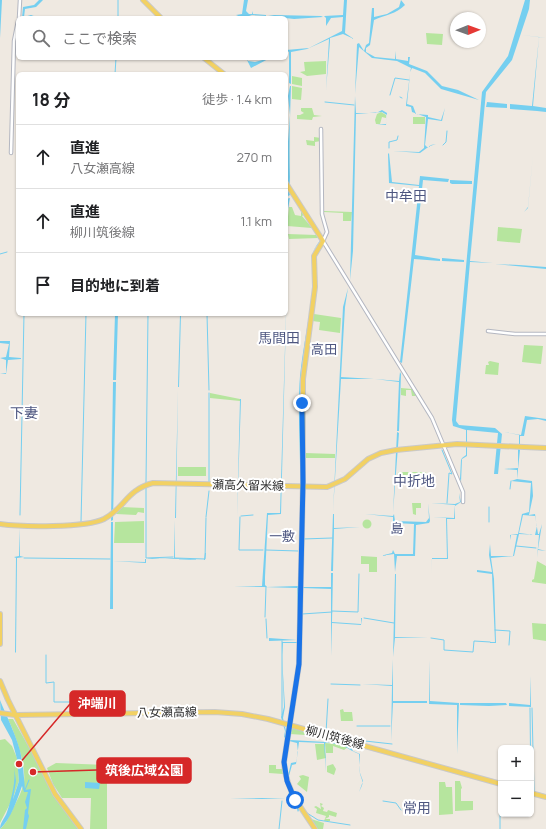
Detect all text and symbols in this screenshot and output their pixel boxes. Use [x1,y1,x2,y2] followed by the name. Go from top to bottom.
[450,12,486,48] north arrow
[16,16,288,60] search box
[30,27,52,49] icon: search
[62,28,137,49] text: ここで検索
[32,88,70,111] text: 18 分
[202,90,272,108] text: 徒歩 · 1.4 km
[70,137,100,158] text: 直進
[32,146,54,168] icon: ahead
[237,148,272,166] text: 270 m
[70,159,135,177] text: 八女瀬高線
[385,186,427,205] district label: 中牟田
[70,201,100,222] text: 直進
[32,210,54,232] icon: ahead
[241,212,272,230] text: 1.1 km
[70,223,135,241] text: 柳川筑後線
[32,274,54,296] icon: arrive
[70,275,160,296] text: 目的地に到着
[258,328,300,347] district label: 馬間田
[311,340,337,358] district label: 高田
[293,394,311,412] route end
[10,403,38,422] district label: 下妻
[393,471,435,490] district label: 中折地
[212,476,284,494] street label: 瀬高久留米線
[390,519,404,537] district label: 島
[269,527,295,545] district label: 一敷
[70,691,125,716] callout: 沖端川
[77,694,117,712] text: 沖端川
[137,703,197,721] street label: 八女瀬高線
[304,721,366,753] street label: 柳川筑後線
[498,745,534,817] map controls
[498,745,534,781] button: +
[97,758,191,783] callout: 筑後広域公園
[105,761,183,779] text: 筑後広域公園
[498,781,534,817] button: −
[286,791,304,809] route start
[403,798,431,817] district label: 常用

